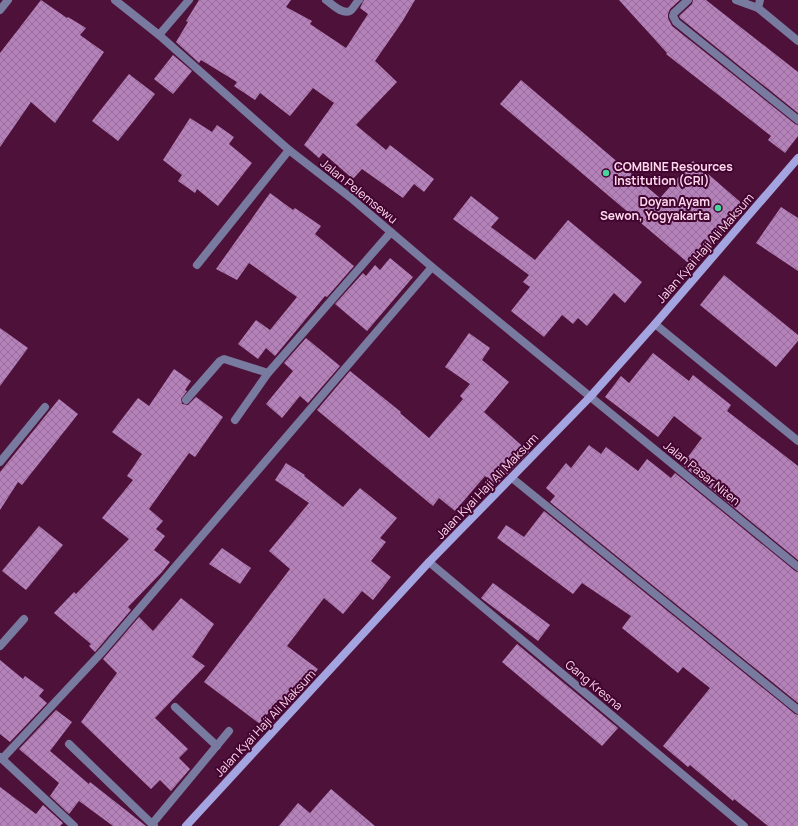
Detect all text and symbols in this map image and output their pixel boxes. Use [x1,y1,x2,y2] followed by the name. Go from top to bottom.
[317,155,401,227] street label: Jalan Pelemsewu
[614,158,733,189] place label: COMBINE Resources Institution (CRI)
[601,168,611,178] marker: COMBINE Resources Institution (CRI)
[652,189,758,307] street label: Jalan Kyai Haji Ali Maksum
[600,193,710,224] place label: Doyan Ayam Sewon, Yogyakarta
[713,203,723,213] marker: Doyan Ayam Sewon, Yogyakarta
[432,430,542,542] street label: Jalan Kyai Haji Ali Maksum
[660,437,744,509] street label: Jalan Pasar Niten
[562,656,626,714] street label: Gang Kresna
[211,666,319,780] street label: Jalan Kyai Haji Ali Maksum

